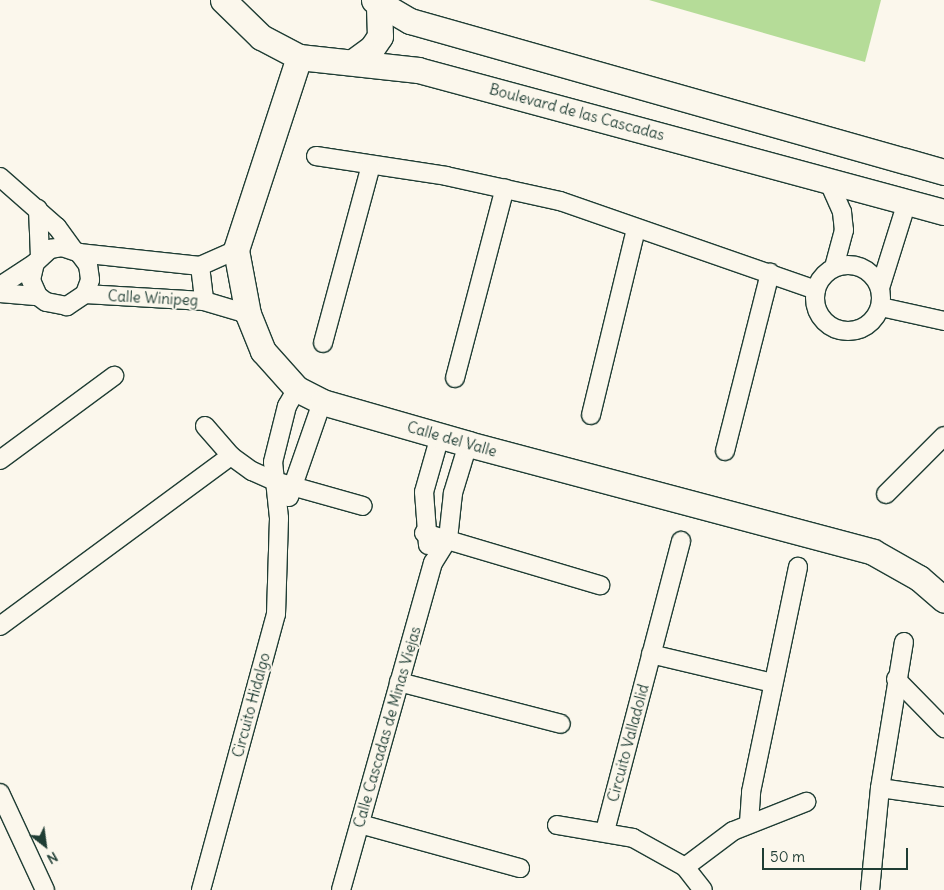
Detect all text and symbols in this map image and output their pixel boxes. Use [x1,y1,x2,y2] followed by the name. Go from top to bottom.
[487,80,667,144] street label: Boulevard de las Cascadas
[107,287,199,309] street label: Calle Winipeg
[405,418,499,460] street label: Calle del Valle
[350,624,424,830] street label: Calle Cascadas de Minas Viejas
[228,651,274,759] street label: Circuito Hidalgo
[604,682,652,804] street label: Circuito Valladolid
[20,820,70,870] north arrow
[764,838,910,870] scale bar
[770,847,805,866] text: 50 m
[44,848,61,868] text: N

